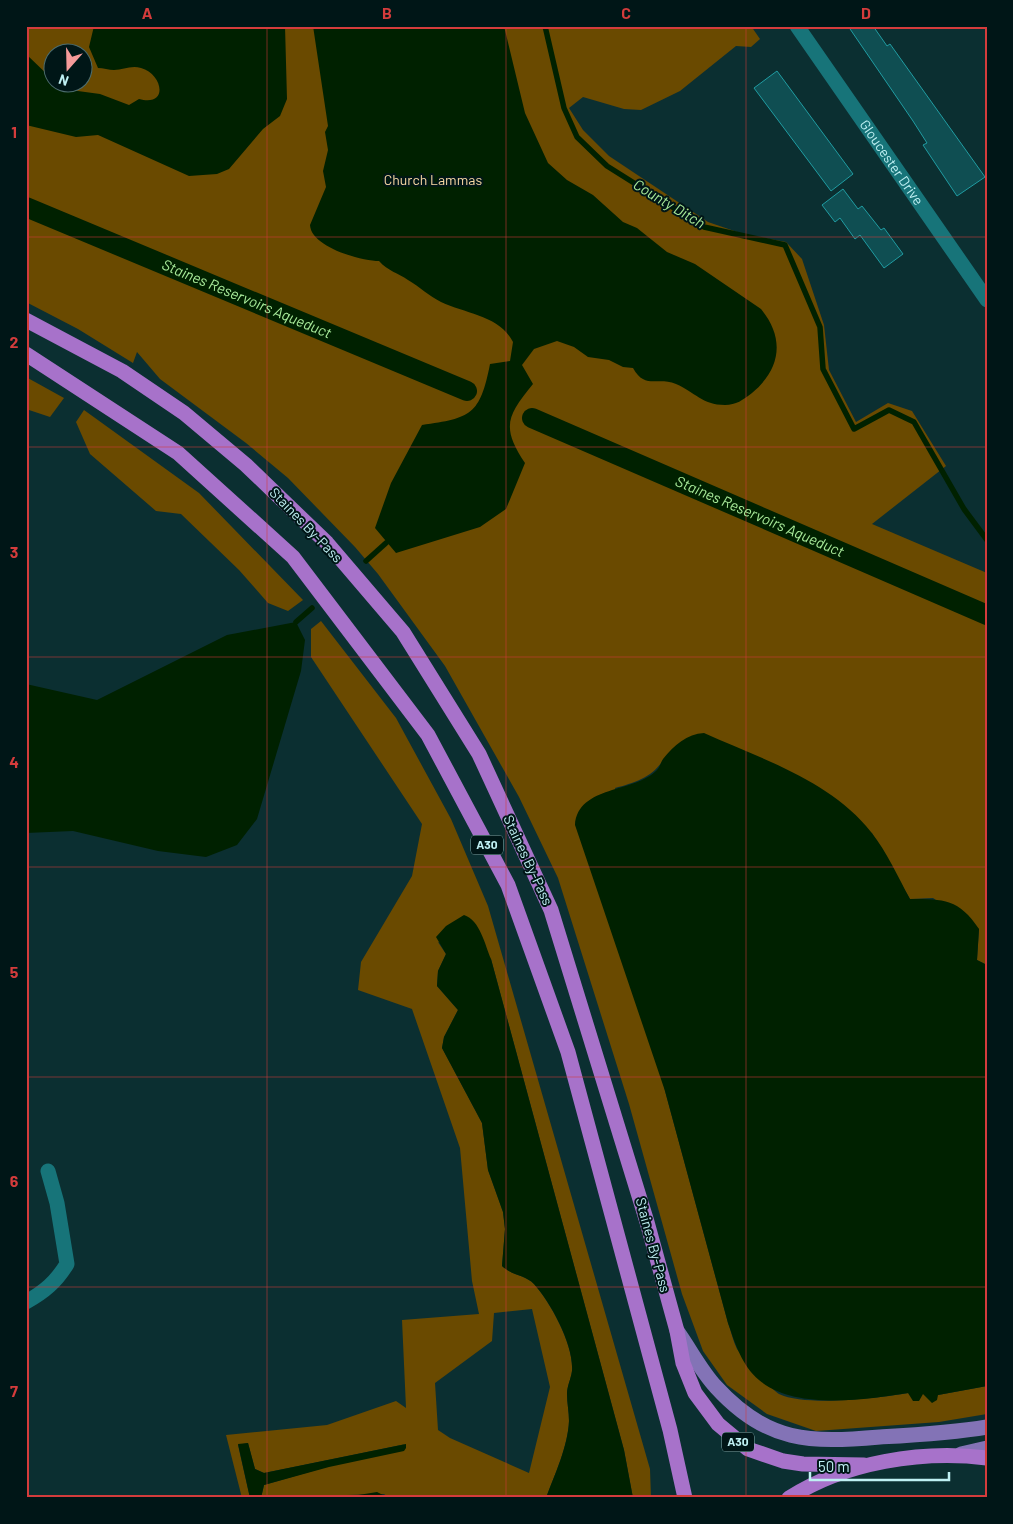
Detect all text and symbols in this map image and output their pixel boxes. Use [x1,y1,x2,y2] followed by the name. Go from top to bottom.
[142,3,153,22] text: A
[382,3,392,22] text: B
[621,3,631,22] text: C
[861,3,871,22] text: D
[42,42,92,92] north arrow
[56,71,71,90] text: N
[857,116,927,208] street label: Gloucester Drive
[11,122,17,141] text: 1
[384,171,482,188] park label: Church Lammas
[630,175,709,232] water label: County Ditch
[159,255,335,342] water label: Staines Reservoirs Aqueduct
[10,332,19,351] text: 2
[673,471,848,560] water label: Staines Reservoirs Aqueduct
[266,484,346,566] street label: Staines By-Pass
[10,542,18,561] text: 3
[9,752,19,771] text: 4
[500,812,557,908] street label: Staines By-Pass
[471,836,503,854] road number: A30
[10,962,19,981] text: 5
[10,1171,19,1190] text: 6
[633,1196,674,1294] street label: Staines By-Pass
[10,1381,18,1400] text: 7
[722,1432,754,1451] road number: A30
[810,1449,949,1481] scale bar
[818,1457,850,1475] text: 50 m

